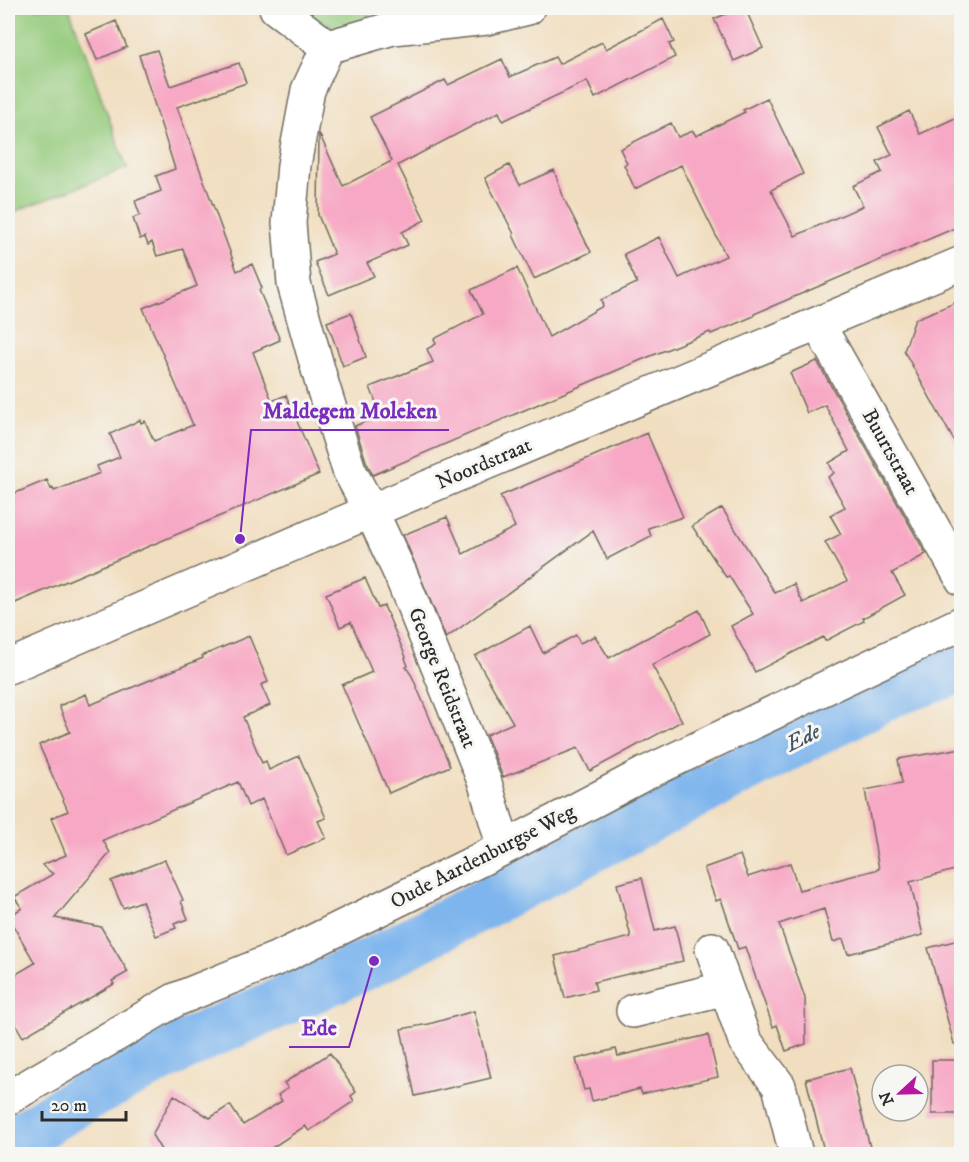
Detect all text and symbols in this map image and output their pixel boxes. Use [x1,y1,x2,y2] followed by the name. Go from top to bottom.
[251,390,449,430] callout: Maldegem Moleken
[263,398,438,425] text: Maldegem Moleken
[856,404,924,500] street label: Buurtstraat
[432,432,536,496] street label: Noordstraat
[402,604,482,752] street label: George Reidstraat
[780,718,825,759] water label: Ede
[386,799,581,915] street label: Oude Aardenburgse Weg
[289,1007,349,1047] callout: Ede
[301,1015,337,1042] text: Ede
[870,1063,930,1123] north arrow
[42,1084,126,1122] scale bar
[875,1088,899,1108] text: N
[51,1095,87,1117] text: 20 m

